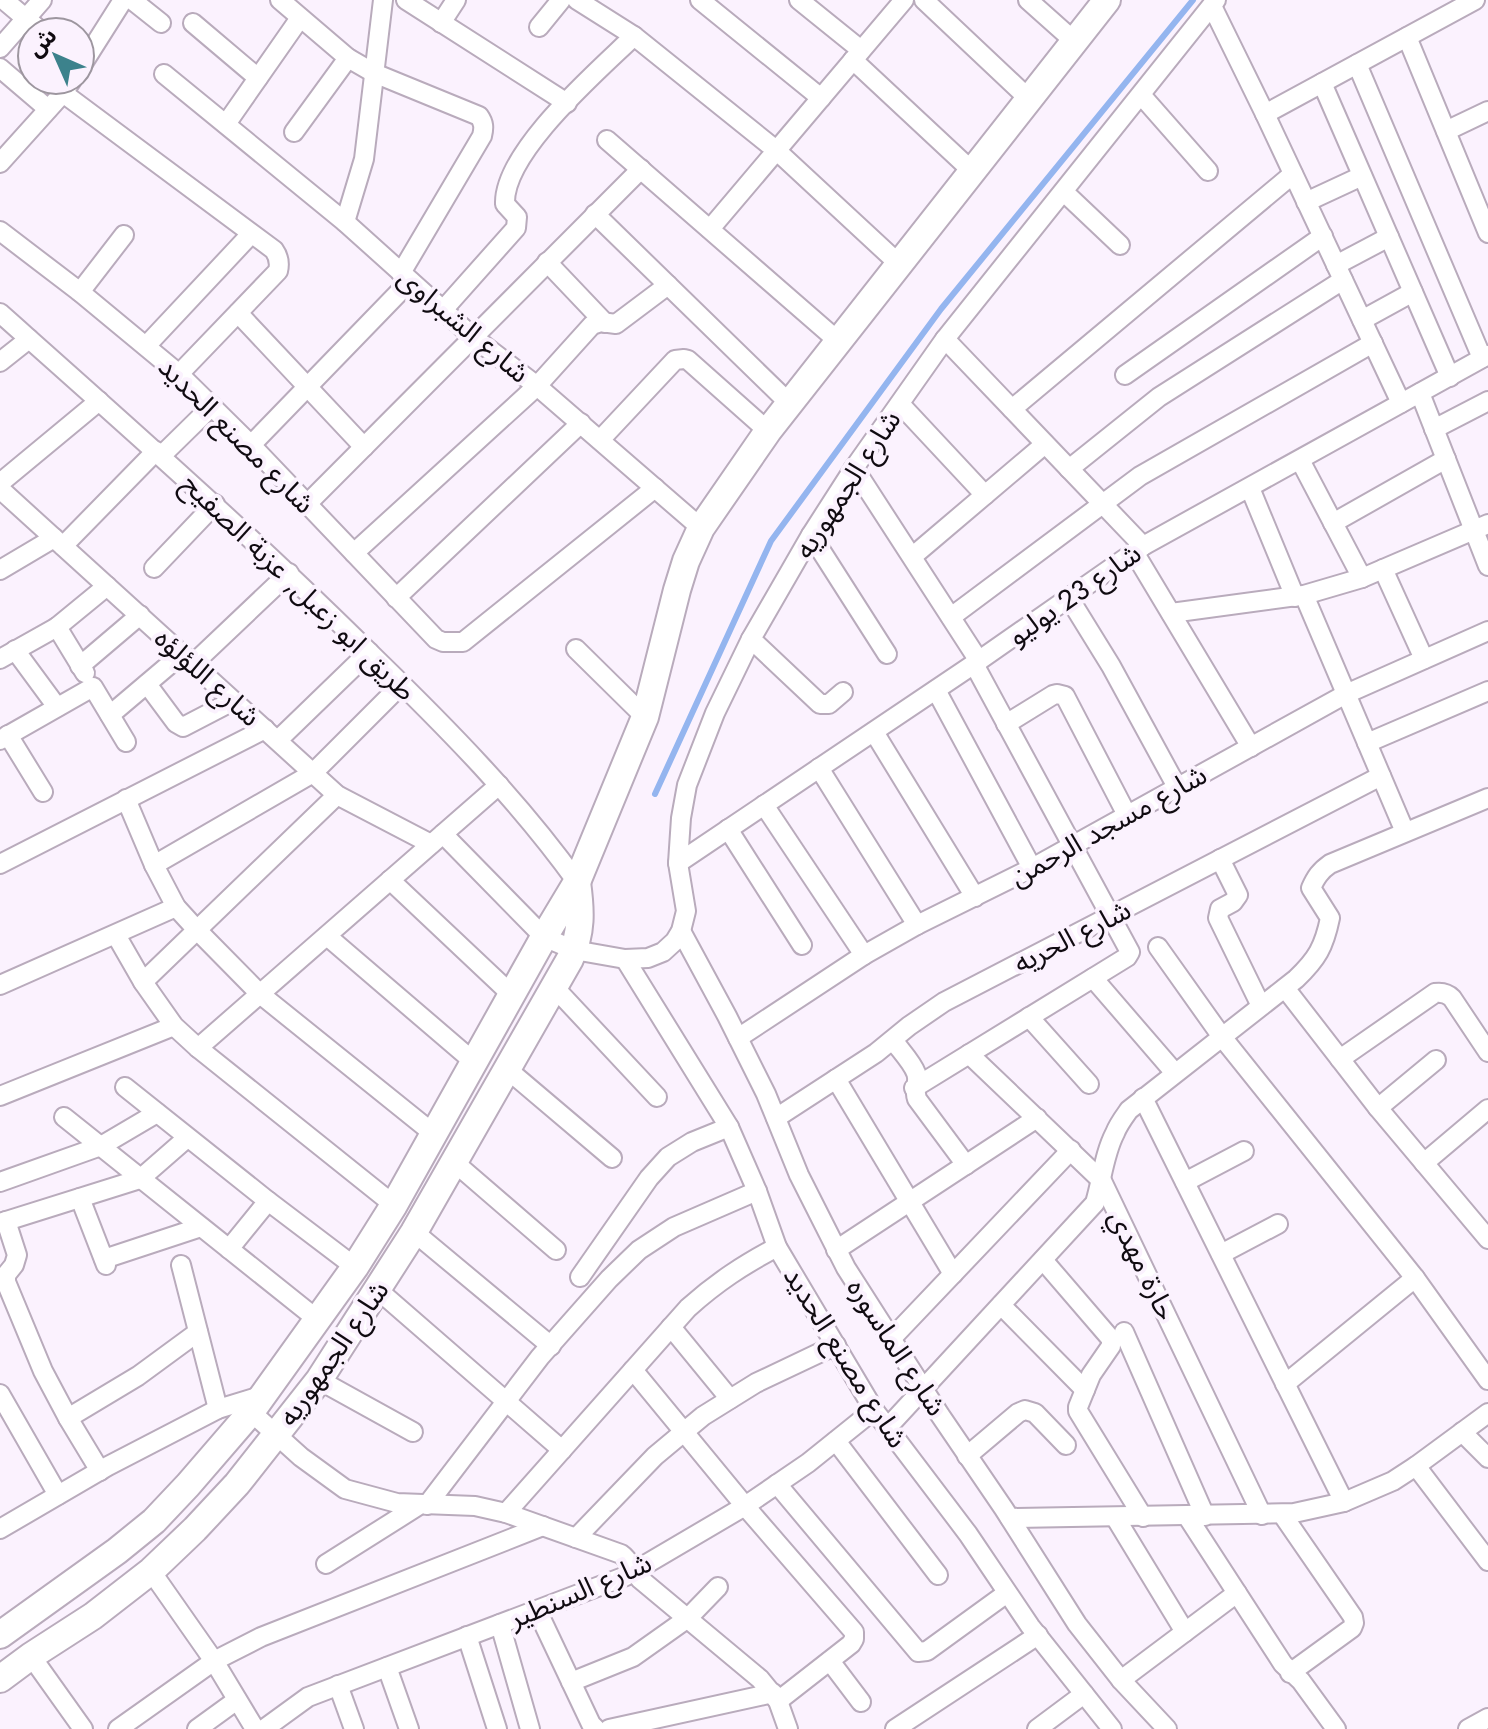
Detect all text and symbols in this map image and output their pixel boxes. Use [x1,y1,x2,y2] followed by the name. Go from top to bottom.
[16,16,96,96] north arrow
[20,20,64,64] text: ش
[389,258,539,393] street label: شارع الشبراوى
[149,348,324,523] street label: شارع مصنع الحديد
[784,402,911,567] street label: شارع الجمهوريه
[172,464,425,710] street label: طريق ابو زعبل, عزبة الصفيح
[999,533,1150,656] street label: شارع 23 يوليو
[146,619,270,736] street label: شارع اللؤلؤه
[1002,754,1214,897] street label: شارع مسجد الرحمن
[1006,889,1138,984] street label: شارع الحريه
[1098,1203,1187,1328] street label: حارة مهدي
[773,1259,918,1456] street label: شارع مصنع الحديد
[837,1270,957,1424] street label: شارع الماسوره
[268,1272,399,1435] street label: شارع الجمهوريه
[501,1542,658,1639] street label: شارع السنطير

